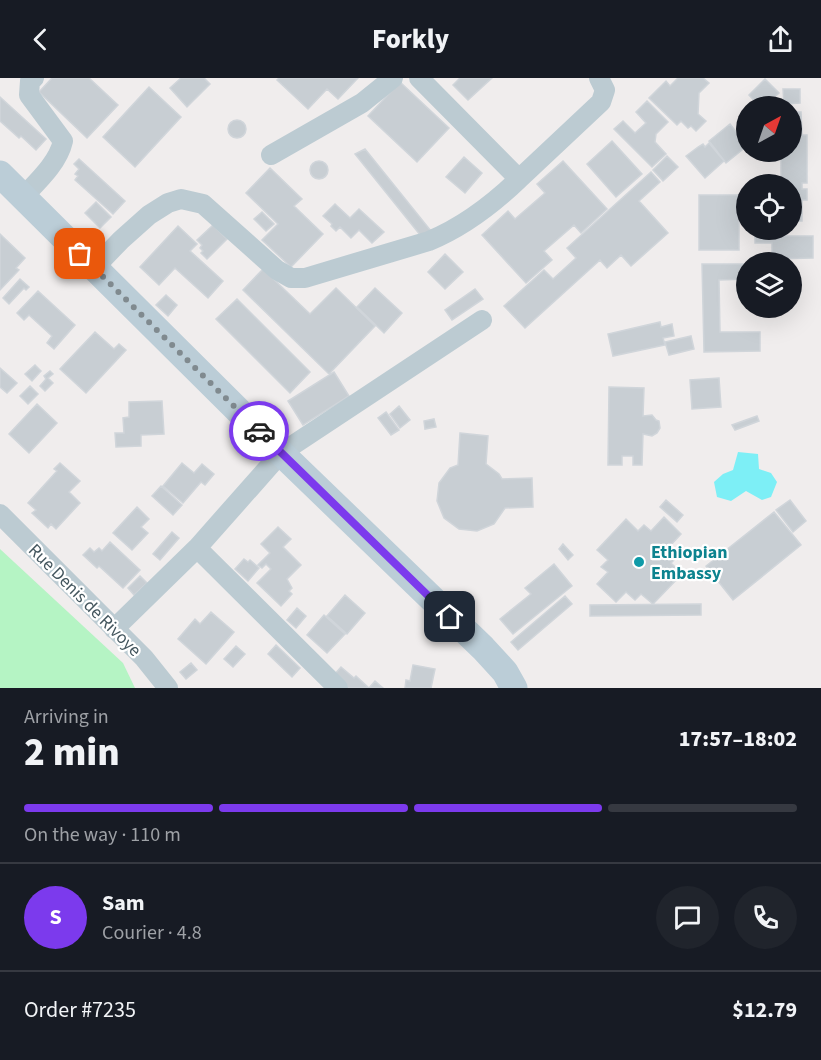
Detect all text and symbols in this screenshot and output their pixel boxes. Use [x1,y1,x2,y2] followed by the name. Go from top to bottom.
[372,20,449,59] text: Forkly
[24,23,57,56] icon: back
[764,23,797,56] icon: share
[736,96,802,162] north arrow
[736,96,802,318] map controls
[736,174,802,240] button: locate
[54,228,105,279] pin
[63,237,96,270] icon: bag
[736,252,802,318] button: layers
[229,401,289,461] courier
[243,415,276,448] icon: car
[23,538,147,662] street label: Rue Denis de Rivoye
[651,540,728,586] place label: Ethiopian Embassy
[632,555,646,569] marker: Ethiopian Embassy
[424,591,475,642] pin
[433,600,466,633] icon: home
[24,703,109,731] text: Arriving in
[679,723,797,755] text: 17:57–18:02
[24,725,120,781] text: 2 min
[24,821,181,849] text: On the way · 110 m
[656,886,719,949] button: chat
[734,886,797,949] button: phone
[102,887,145,919] text: Sam
[49,901,62,933] text: S
[102,919,202,947] text: Courier · 4.8
[24,994,136,1026] text: Order #7235
[732,994,797,1026] text: $12.79

